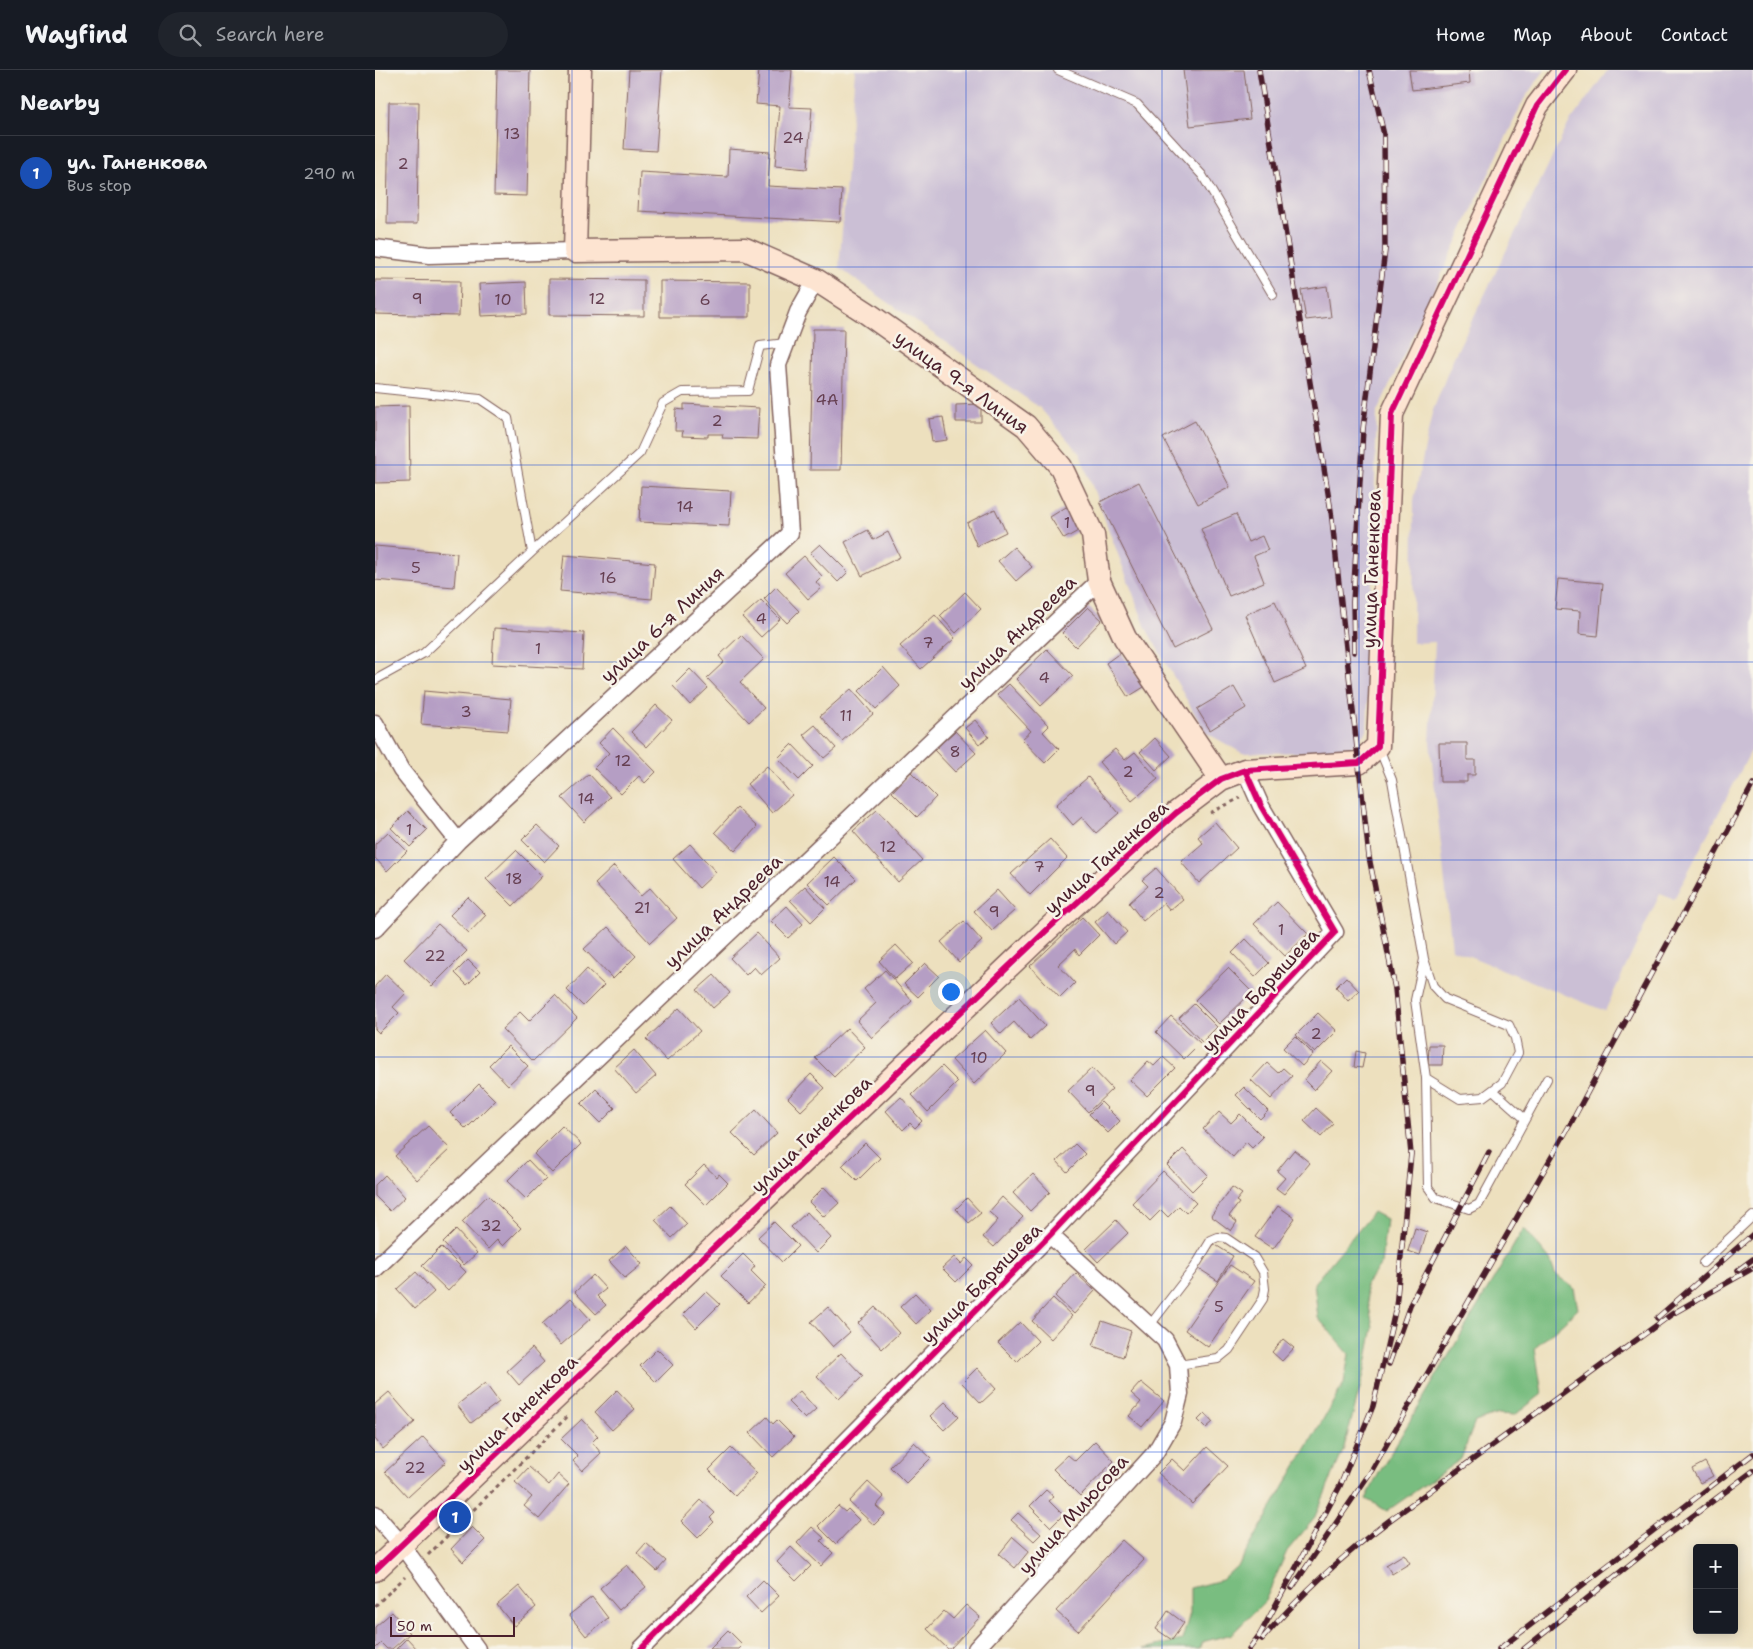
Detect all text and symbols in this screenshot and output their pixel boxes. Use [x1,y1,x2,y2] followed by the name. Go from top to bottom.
[158,12,508,57] search box
[25,19,128,51] text: Wayfind
[176,21,204,49] icon: search
[216,22,324,47] text: Search here
[1436,23,1485,47] text: Home
[1513,23,1552,47] text: Map
[1580,23,1633,47] text: About
[1661,23,1728,47] text: Contact
[20,89,100,117] text: Nearby
[503,123,521,144] house number: 13
[782,127,804,148] house number: 24
[67,150,207,175] text: ул. Ганенкова
[397,153,409,174] house number: 2
[32,163,40,184] text: 1
[303,163,355,184] text: 290 m
[67,175,132,196] text: Bus stop
[411,288,423,309] house number: 9
[588,288,606,309] house number: 12
[494,289,512,310] house number: 10
[699,289,711,310] house number: 6
[890,325,1034,440] street label: улица 9-я Линия
[816,389,838,410] house number: 4А
[711,410,723,431] house number: 2
[1356,489,1387,649] street label: улица Ганенкова
[676,496,694,517] house number: 14
[1064,512,1070,533] house number: 1
[411,557,421,578] house number: 5
[595,561,730,688] street label: улица 6-я Линия
[599,567,617,588] house number: 16
[953,570,1082,695] street label: улица Андреева
[755,608,767,629] house number: 4
[922,632,934,653] house number: 7
[535,638,541,659] house number: 1
[1038,667,1050,688] house number: 4
[460,701,472,722] house number: 3
[840,705,852,726] house number: 11
[949,741,961,762] house number: 8
[614,750,632,771] house number: 12
[1122,761,1134,782] house number: 2
[577,788,595,809] house number: 14
[1039,795,1174,920] street label: улица Ганенкова
[406,819,412,840] house number: 1
[879,836,897,857] house number: 12
[659,849,788,974] street label: улица Андреева
[1033,856,1045,877] house number: 7
[505,868,523,889] house number: 18
[823,871,841,892] house number: 14
[1153,882,1165,903] house number: 2
[633,897,651,918] house number: 21
[988,901,1000,922] house number: 9
[1278,919,1284,940] house number: 1
[1196,923,1325,1058] street label: улица Барышева
[424,945,446,966] house number: 22
[938,979,964,1005] your location
[1310,1023,1322,1044] house number: 2
[970,1047,988,1068] house number: 10
[745,1070,877,1199] street label: улица Ганенкова
[1084,1080,1096,1101] house number: 9
[480,1215,502,1236] house number: 32
[915,1217,1047,1349] street label: улица Барышева
[1214,1296,1224,1317] house number: 5
[451,1349,583,1478] street label: улица Ганенкова
[1013,1449,1134,1580] street label: улица Миюсова
[404,1457,426,1478] house number: 22
[439,1498,471,1536] pin: 1
[1693,1544,1738,1634] map controls
[1693,1544,1738,1589] button: +
[1693,1589,1738,1634] button: −
[390,1614,515,1637] scale bar
[397,1617,432,1635] text: 50 m

